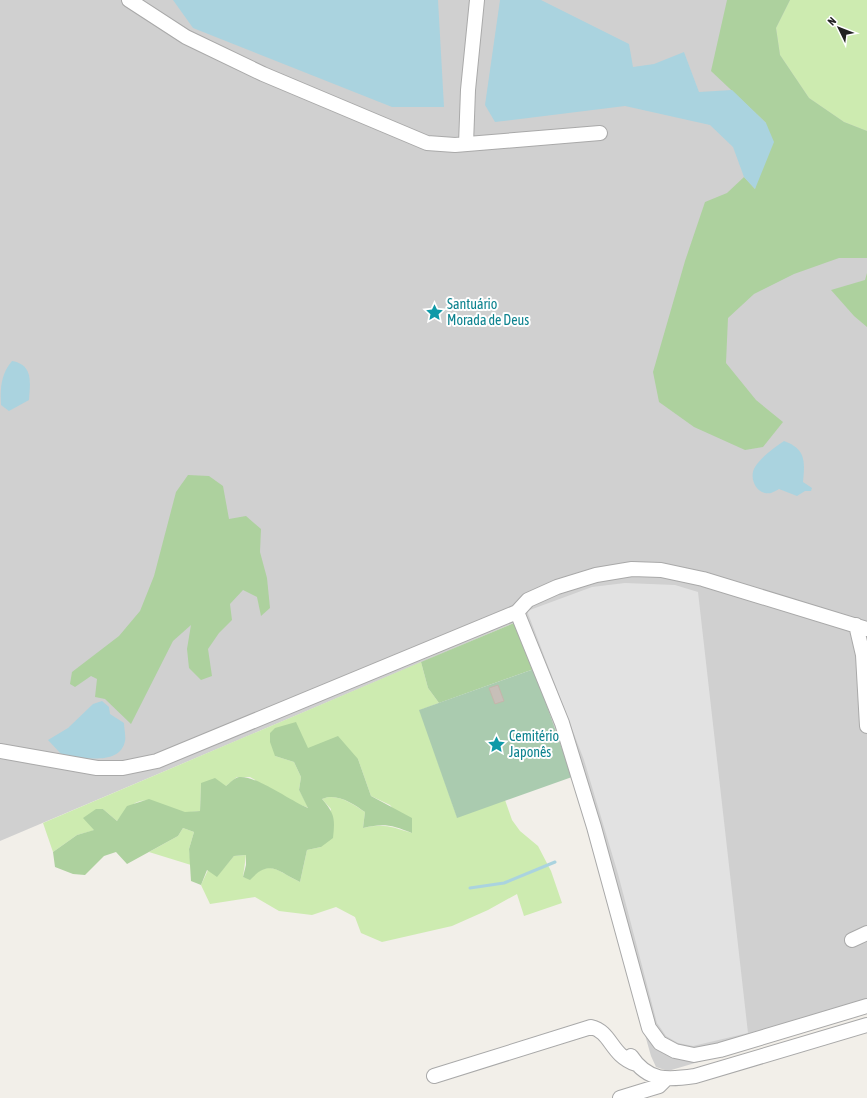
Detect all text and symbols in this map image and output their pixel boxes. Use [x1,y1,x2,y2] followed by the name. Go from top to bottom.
[819,8,859,48] north arrow
[825,15,838,28] text: N
[447,296,529,328] place label: Santuário Morada de Deus
[424,302,444,322] place icon: Santuário Morada de Deus
[509,728,559,760] place label: Cemitério Japonês
[486,734,506,754] place icon: Cemitério Japonês

